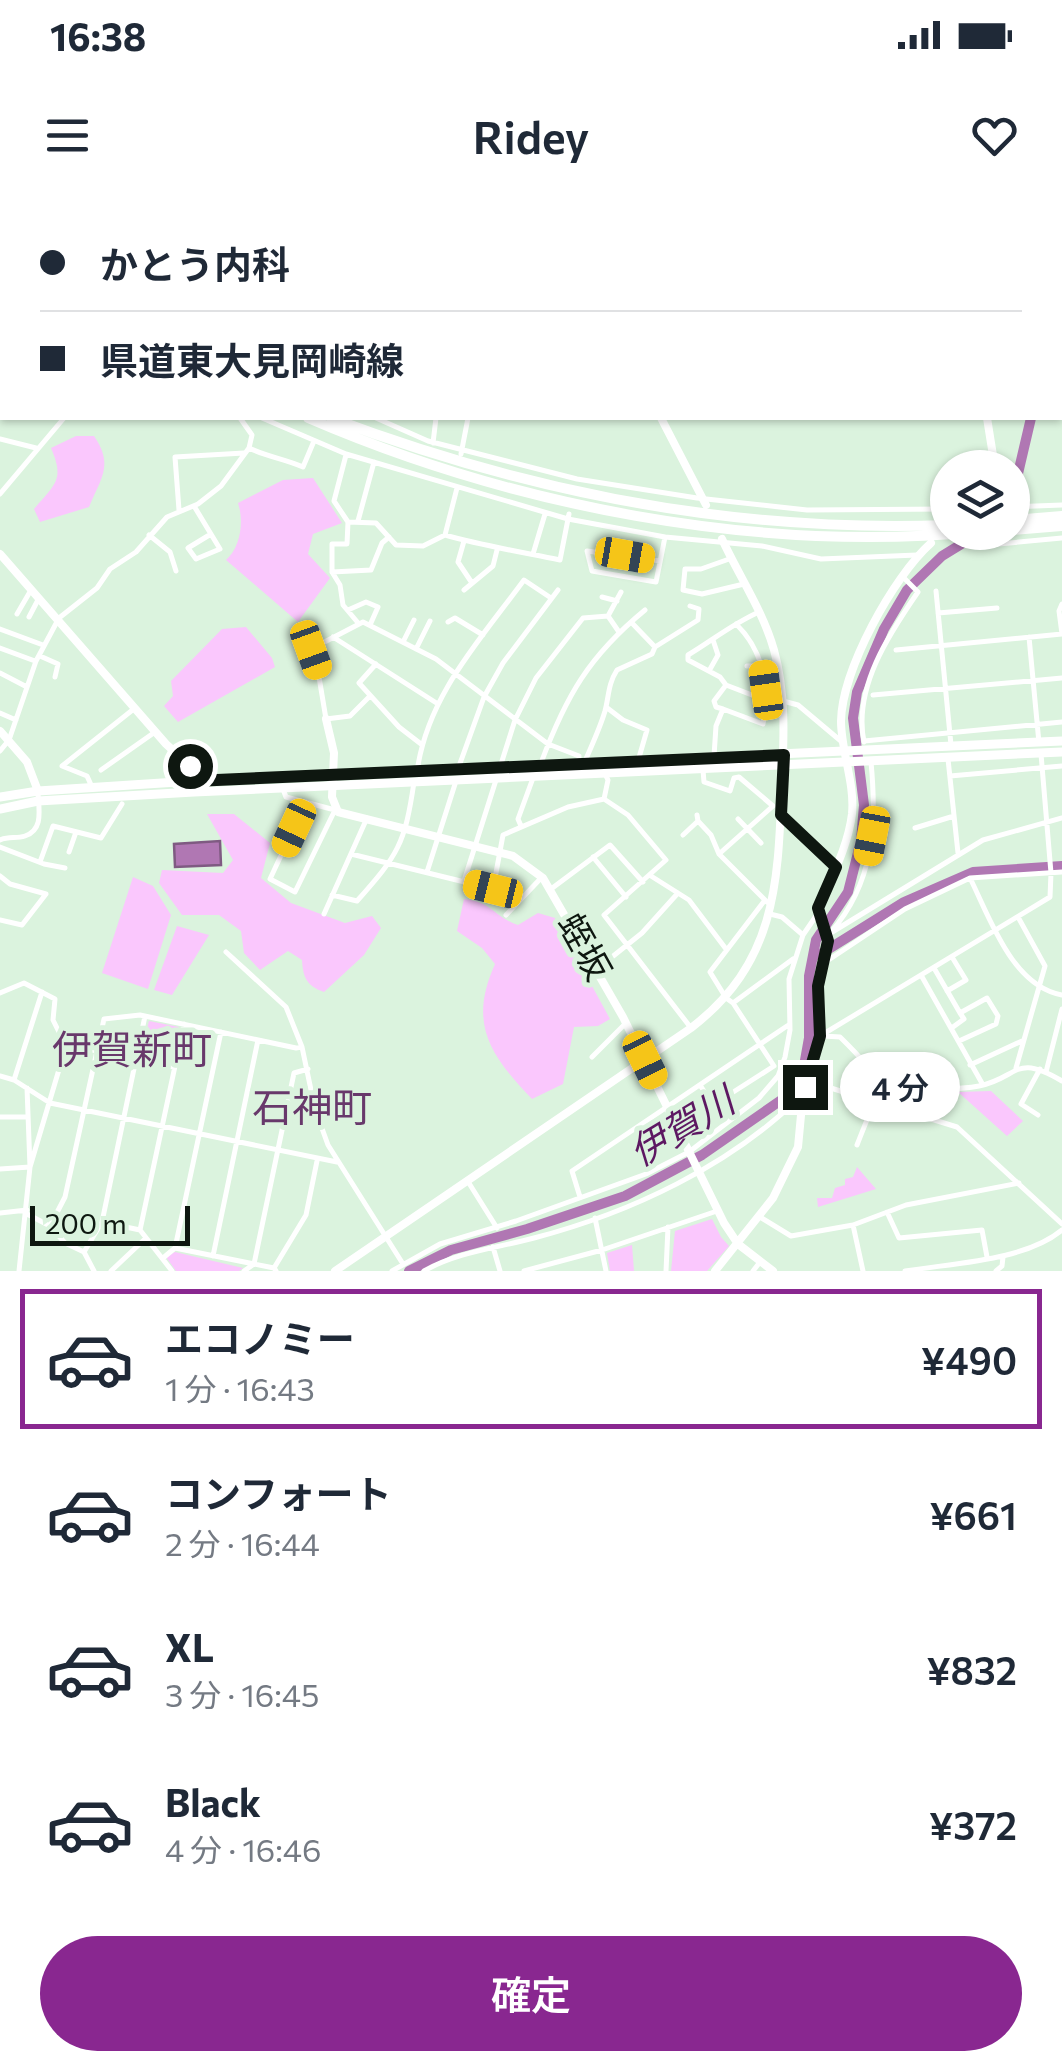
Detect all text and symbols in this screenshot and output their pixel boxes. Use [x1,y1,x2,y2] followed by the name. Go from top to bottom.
[50,12,146,59] text: 16:38
[40,108,95,163] icon: menu
[473,108,589,163] text: Ridey
[967,108,1022,163] icon: heart
[100,240,290,287] text: かとう内科
[100,336,404,383] text: 県道東大見岡崎線
[930,450,1030,550] map controls
[930,450,1030,550] button: layers
[593,535,657,575] car
[287,617,335,683] car
[747,658,785,722] car
[168,744,213,789] route start
[268,794,320,862] car
[852,804,892,868] car
[460,867,526,911] car
[550,905,622,987] street label: 蛭坂
[52,1023,212,1072] district label: 伊賀新町
[618,1026,672,1094] car
[840,1052,960,1122] callout: 4 分
[783,1065,828,1110] route end
[871,1067,929,1107] text: 4 分
[620,1073,745,1174] water label: 伊賀川
[252,1081,372,1130] district label: 石神町
[30,1201,190,1246] scale bar
[45,1206,127,1240] text: 200 m
[45,1314,135,1404] icon: car
[165,1314,355,1361] text: エコノミー
[921,1336,1017,1383] text: ¥490
[165,1368,315,1408] text: 1 分 · 16:43
[45,1469,135,1559] icon: car
[165,1469,392,1516] text: コンフォート
[929,1491,1017,1538] text: ¥661
[165,1523,320,1563] text: 2 分 · 16:44
[165,1623,214,1670] text: XL
[45,1624,135,1714] icon: car
[927,1646,1017,1693] text: ¥832
[165,1674,319,1714] text: 3 分 · 16:45
[165,1778,261,1825] text: Black
[45,1779,135,1869] icon: car
[929,1801,1017,1848] text: ¥372
[165,1829,321,1869] text: 4 分 · 16:46
[40,1936,1022,2051] button: 確定

